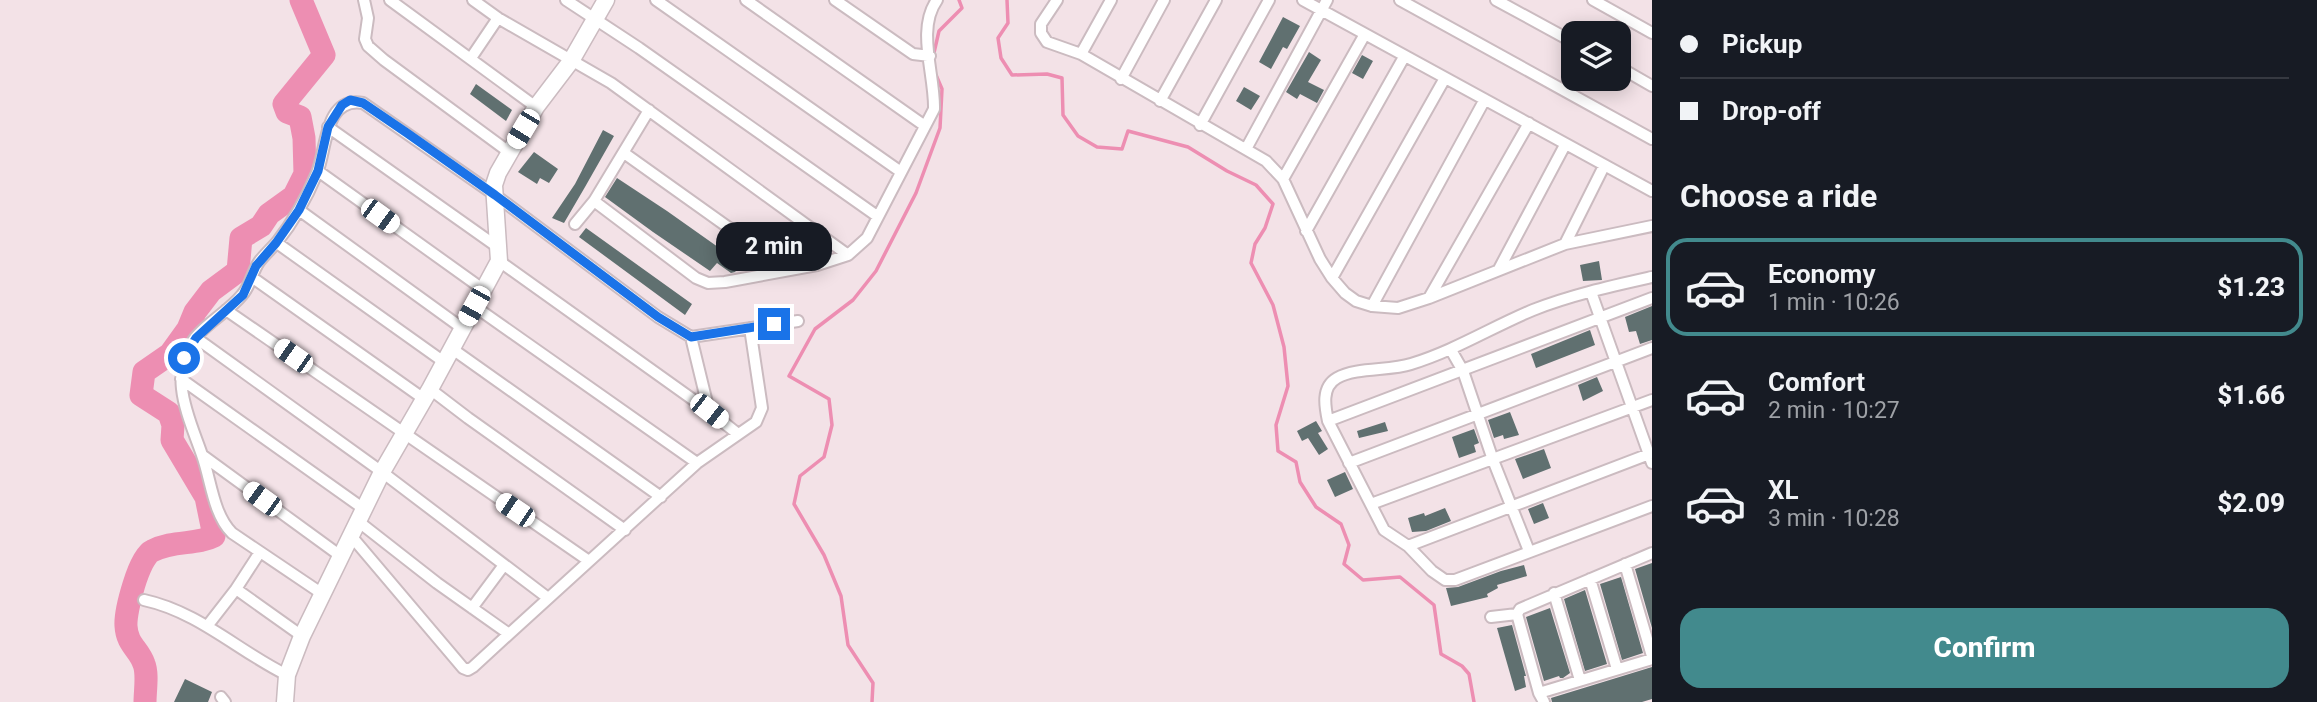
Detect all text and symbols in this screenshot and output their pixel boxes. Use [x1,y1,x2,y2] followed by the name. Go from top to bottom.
[1561,21,1631,91] map controls
[1561,21,1631,91] button: layers
[1722,29,1802,59] text: Pickup
[1722,96,1821,126] text: Drop-off
[504,106,543,152] car
[1680,177,1877,215] text: Choose a ride
[357,195,404,237] car
[716,222,832,272] callout: 2 min
[745,233,803,260] text: 2 min
[1684,256,1747,319] icon: car
[1768,259,1875,289] text: Economy
[2217,272,2285,302] text: $1.23
[455,283,494,329] car
[1768,289,1900,316] text: 1 min · 10:26
[758,308,790,340] route end
[270,335,317,377] car
[168,342,200,374] route start
[1684,364,1747,427] icon: car
[1768,367,1865,397] text: Comfort
[2217,380,2285,410] text: $1.66
[686,390,733,432] car
[1768,397,1900,424] text: 2 min · 10:27
[1684,472,1747,535] icon: car
[1768,475,1799,505] text: XL
[239,478,286,520] car
[2217,488,2285,518] text: $2.09
[492,490,539,530] car
[1768,505,1900,532] text: 3 min · 10:28
[1680,608,2289,688] button: Confirm

